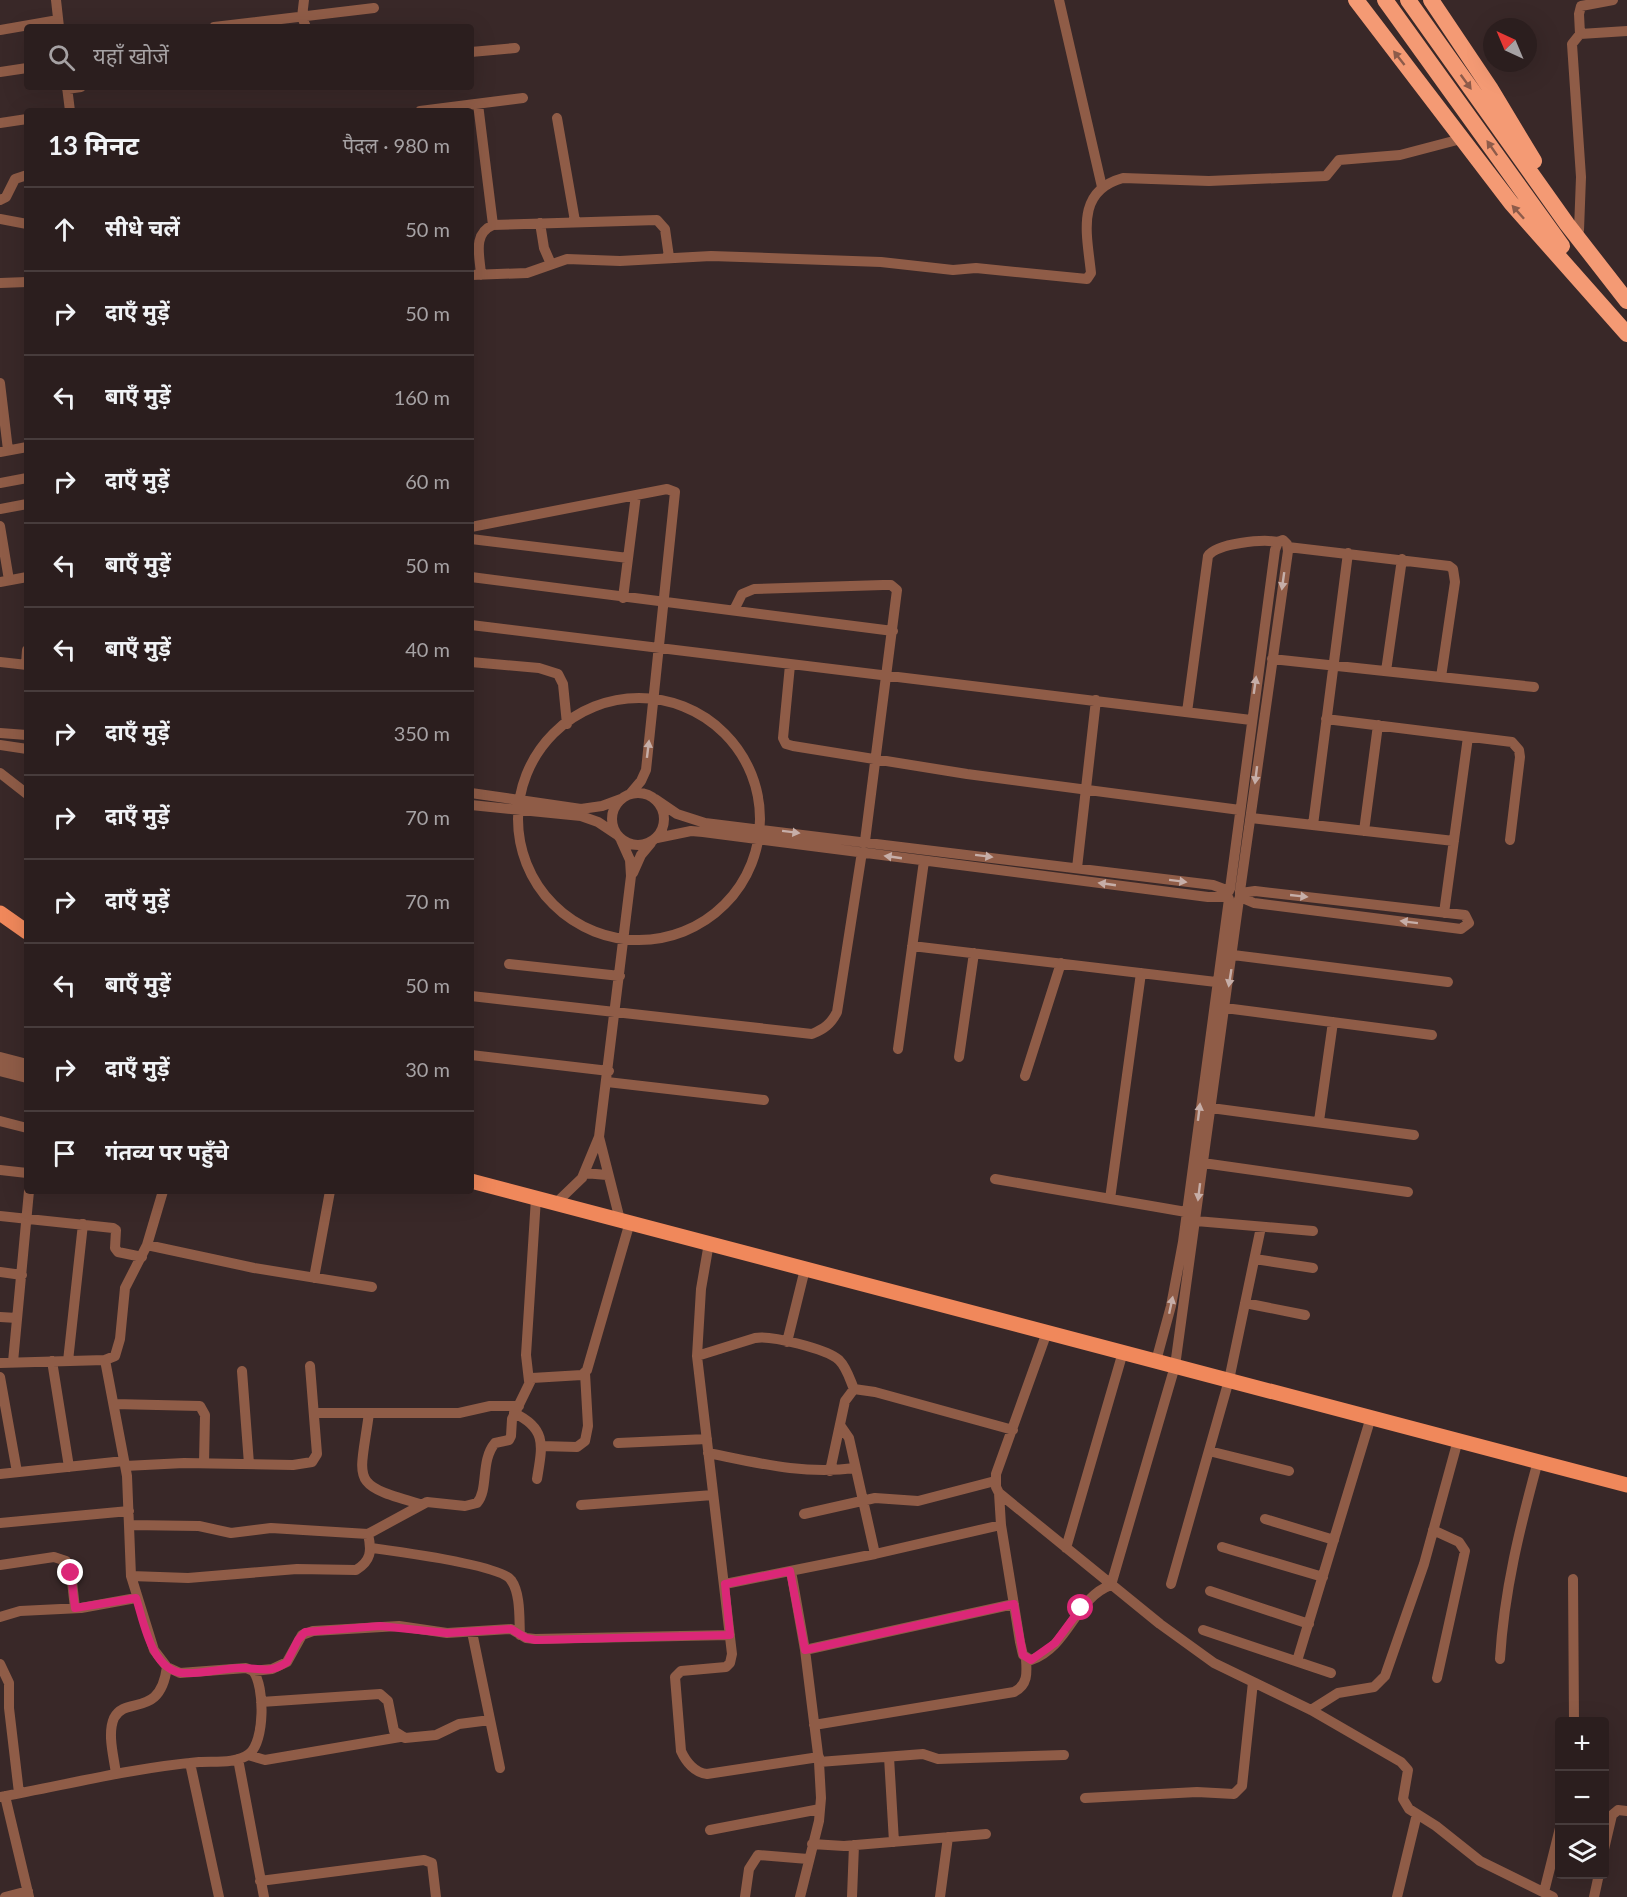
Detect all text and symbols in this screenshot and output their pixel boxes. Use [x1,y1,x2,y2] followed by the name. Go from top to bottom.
[1483,18,1537,72] north arrow
[24,24,474,90] search box
[45,41,78,74] icon: search
[93,42,169,69] text: यहाँ खोजें
[1392,50,1405,66] one-way arrow
[1460,74,1472,90] one-way arrow
[48,129,139,161] text: 13 मिनट
[343,133,450,157] text: पैदल · 980 m
[1486,141,1498,157] one-way arrow
[1512,204,1525,220] one-way arrow
[48,213,81,246] icon: ahead
[105,214,180,241] text: सीधे चलें
[405,217,450,241] text: 50 m
[48,297,81,330] icon: right
[105,298,169,325] text: दाएँ मुड़ें
[405,301,450,325] text: 50 m
[48,381,81,414] icon: left
[105,382,171,409] text: बाएँ मुड़ें
[394,385,450,409] text: 160 m
[48,465,81,498] icon: right
[105,466,169,493] text: दाएँ मुड़ें
[405,469,450,493] text: 60 m
[48,549,81,582] icon: left
[105,550,171,577] text: बाएँ मुड़ें
[405,553,450,577] text: 50 m
[1279,572,1288,591] one-way arrow
[48,633,81,666] icon: left
[105,634,171,661] text: बाएँ मुड़ें
[405,637,450,661] text: 40 m
[1251,676,1260,695] one-way arrow
[48,717,81,750] icon: right
[105,718,169,745] text: दाएँ मुड़ें
[394,721,450,745] text: 350 m
[643,740,653,759] one-way arrow
[1252,765,1261,784] one-way arrow
[48,801,81,834] icon: right
[105,802,169,829] text: दाएँ मुड़ें
[405,805,450,829] text: 70 m
[782,827,801,837] one-way arrow
[883,852,902,861] one-way arrow
[975,852,994,861] one-way arrow
[1168,876,1187,886] one-way arrow
[1098,880,1117,889] one-way arrow
[48,885,81,918] icon: right
[105,886,169,913] text: दाएँ मुड़ें
[405,889,450,913] text: 70 m
[1289,891,1308,901] one-way arrow
[1400,917,1419,927] one-way arrow
[48,969,81,1002] icon: left
[1225,969,1234,988] one-way arrow
[105,970,171,997] text: बाएँ मुड़ें
[405,973,450,997] text: 50 m
[48,1053,81,1086] icon: right
[105,1054,169,1081] text: दाएँ मुड़ें
[405,1057,450,1081] text: 30 m
[1194,1102,1204,1121] one-way arrow
[48,1137,81,1170] icon: arrive
[105,1138,229,1165] text: गंतव्य पर पहुँचे
[1195,1182,1204,1201] one-way arrow
[1167,1295,1176,1314] one-way arrow
[57,1559,83,1585] route end
[1067,1594,1093,1620] route start
[1555,1717,1609,1879] map controls
[1555,1717,1609,1771] button: +
[1555,1771,1609,1825] button: −
[1555,1825,1609,1879] button: layers

